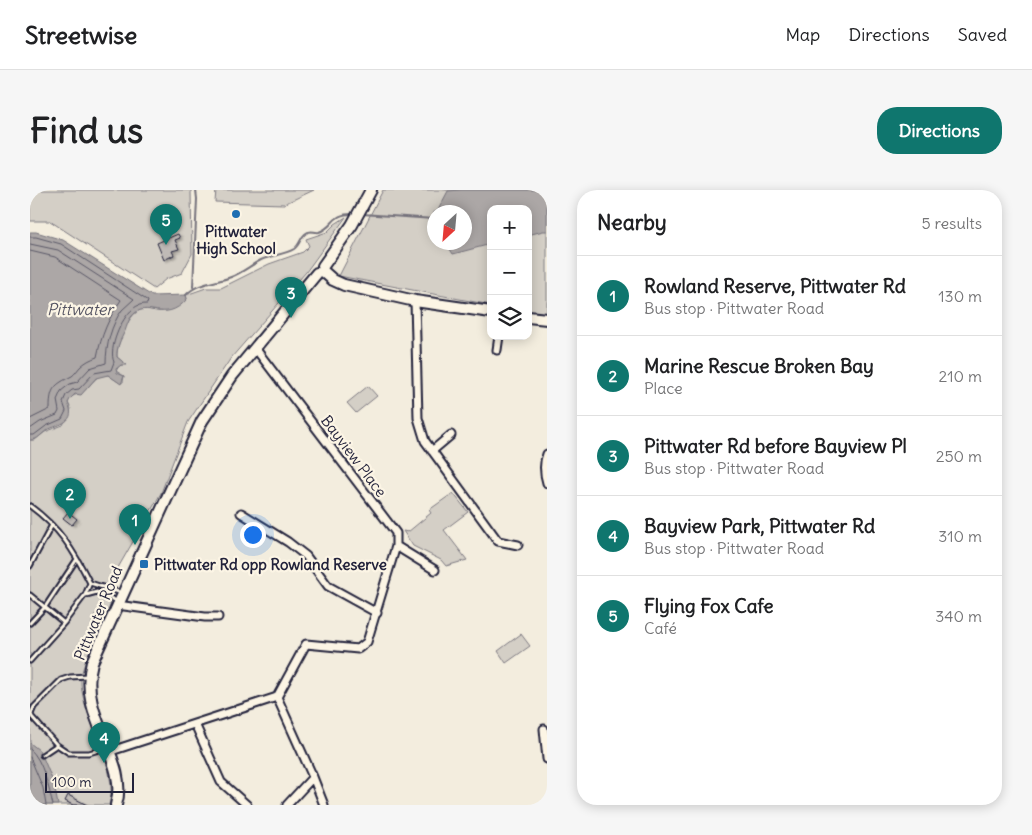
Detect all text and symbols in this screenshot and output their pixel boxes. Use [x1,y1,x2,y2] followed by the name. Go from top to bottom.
[25,20,137,50] text: Streetwise
[785,23,820,46] text: Map
[848,23,930,46] text: Directions
[958,23,1007,46] text: Saved
[877,107,1002,154] button: Directions
[30,108,143,152] text: Find us
[150,204,182,245] pin: 5
[427,205,472,250] north arrow
[487,205,532,340] map controls
[487,205,532,250] button: +
[230,208,242,220] marker: Pittwater High School
[597,209,667,236] text: Nearby
[921,213,982,233] text: 5 results
[196,222,276,259] place label: Pittwater High School
[487,250,532,295] button: −
[644,274,906,298] text: Rowland Reserve, Pittwater Rd
[275,277,307,318] pin: 3
[610,286,616,306] text: 1
[938,286,982,306] text: 130 m
[487,295,532,340] button: layers
[644,298,824,318] text: Bus stop · Pittwater Road
[47,299,115,319] water label: Pittwater
[644,354,874,378] text: Marine Rescue Broken Bay
[609,366,617,386] text: 2
[939,366,982,386] text: 210 m
[644,378,683,398] text: Place
[317,411,391,501] street label: Bayview Place
[644,434,907,458] text: Pittwater Rd before Bayview Pl
[608,446,618,466] text: 3
[936,446,982,466] text: 250 m
[644,458,824,478] text: Bus stop · Pittwater Road
[54,478,86,519] pin: 2
[119,504,151,545] pin: 1
[644,514,875,538] text: Bayview Park, Pittwater Rd
[240,522,266,548] your location
[608,526,618,546] text: 4
[938,526,982,546] text: 310 m
[644,538,824,558] text: Bus stop · Pittwater Road
[154,555,387,575] place label: Pittwater Rd opp Rowland Reserve
[138,558,150,570] marker: Pittwater Rd opp Rowland Reserve
[70,563,126,663] street label: Pittwater Road
[644,594,774,618] text: Flying Fox Cafe
[608,606,618,626] text: 5
[935,606,982,626] text: 340 m
[644,618,677,638] text: Café
[88,722,120,763] pin: 4
[45,770,134,793] scale bar
[52,773,92,791] text: 100 m

